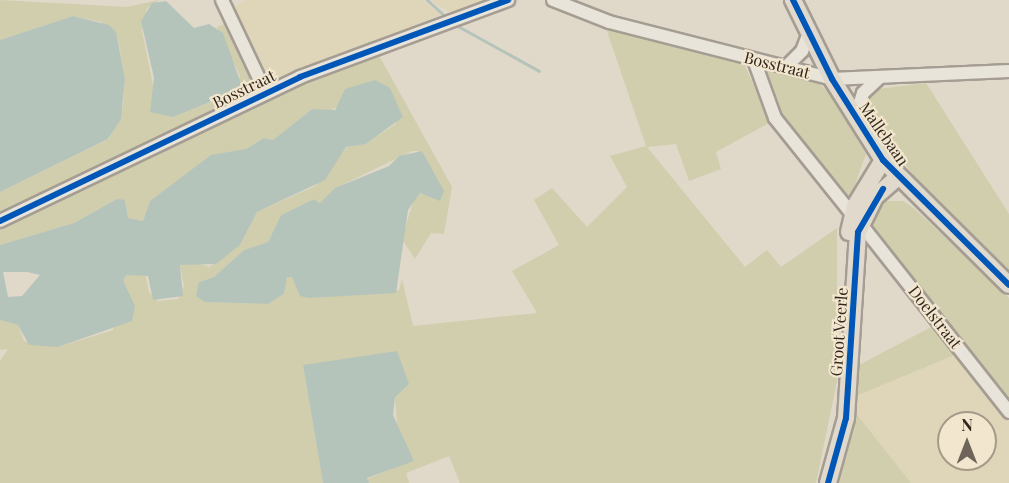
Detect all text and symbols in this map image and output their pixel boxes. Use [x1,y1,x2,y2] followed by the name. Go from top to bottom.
[742,48,812,82] street label: Bosstraat
[209,66,279,112] street label: Bosstraat
[855,98,913,170] street label: Mallebaan
[904,282,966,352] street label: Doelstraat
[826,287,852,377] street label: Groot Veerle
[937,411,997,471] north arrow
[961,414,973,435] text: N

